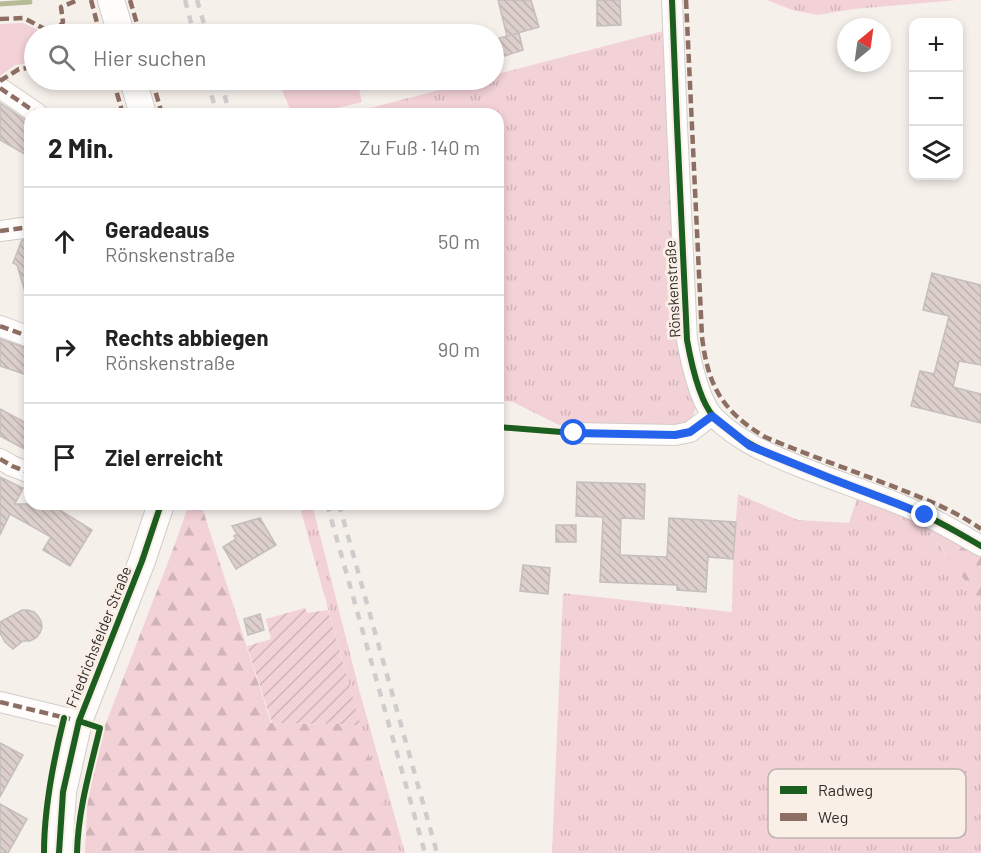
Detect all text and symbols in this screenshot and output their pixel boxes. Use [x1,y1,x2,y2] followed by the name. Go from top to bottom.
[837,18,891,72] north arrow
[909,18,963,180] map controls
[909,18,963,72] button: +
[24,24,504,90] search box
[45,41,78,74] icon: search
[93,44,206,70] text: Hier suchen
[909,72,963,126] button: −
[909,126,963,180] button: layers
[48,132,114,163] text: 2 Min.
[359,135,480,159] text: Zu Fuß · 140 m
[105,216,209,242] text: Geradeaus
[48,225,81,258] icon: ahead
[438,229,480,253] text: 50 m
[660,240,684,338] street label: Rönskenstraße
[105,242,236,266] text: Rönskenstraße
[105,324,268,350] text: Rechts abbiegen
[48,333,81,366] icon: right
[438,337,480,361] text: 90 m
[105,350,236,374] text: Rönskenstraße
[560,419,586,445] route start
[48,441,81,474] icon: arrive
[105,444,223,470] text: Ziel erreicht
[911,501,937,527] route end
[62,563,135,710] street label: Friedrichsfelder Straße
[768,769,966,838] legend
[818,780,873,799] text: Radweg
[818,807,848,826] text: Weg

